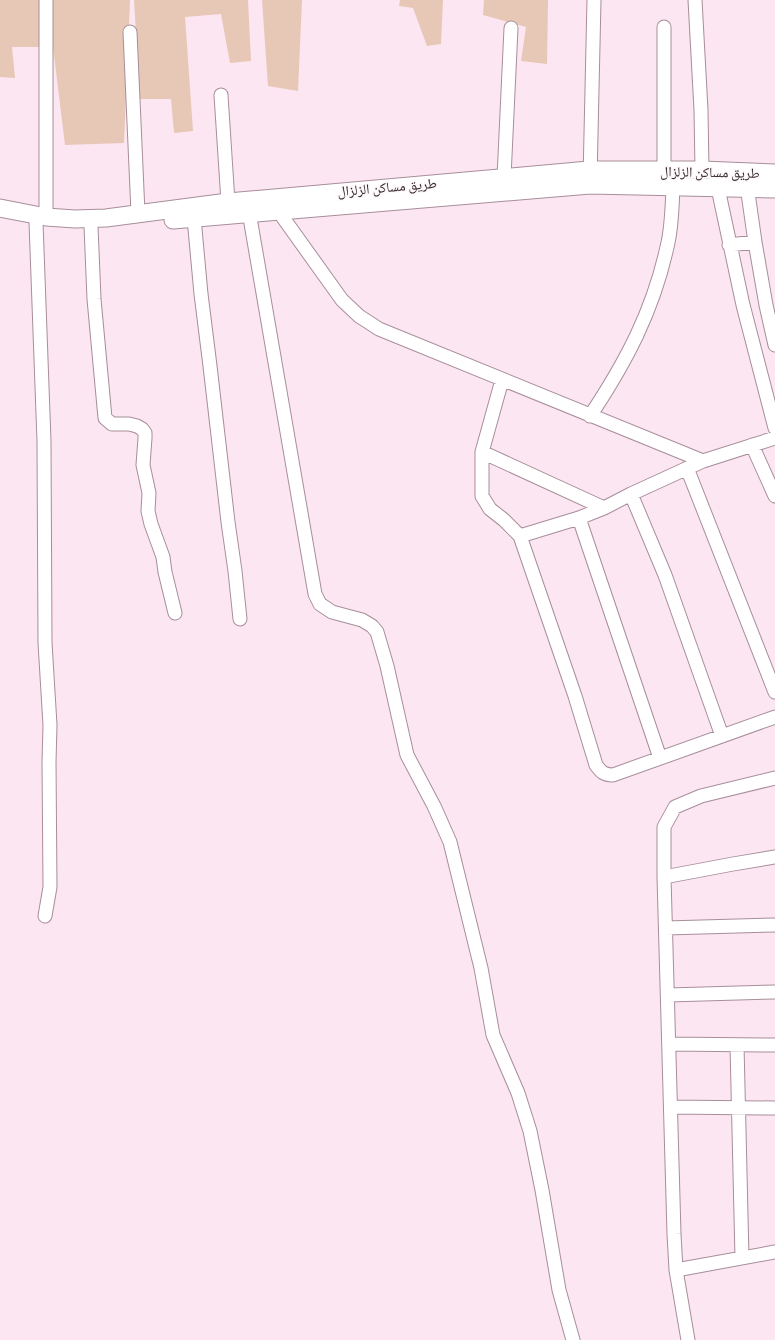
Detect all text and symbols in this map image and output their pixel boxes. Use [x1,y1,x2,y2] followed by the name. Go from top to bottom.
[660,162,760,183] street label: طريق مساكن الزلزال
[337,174,438,201] street label: طريق مساكن الزلزال

